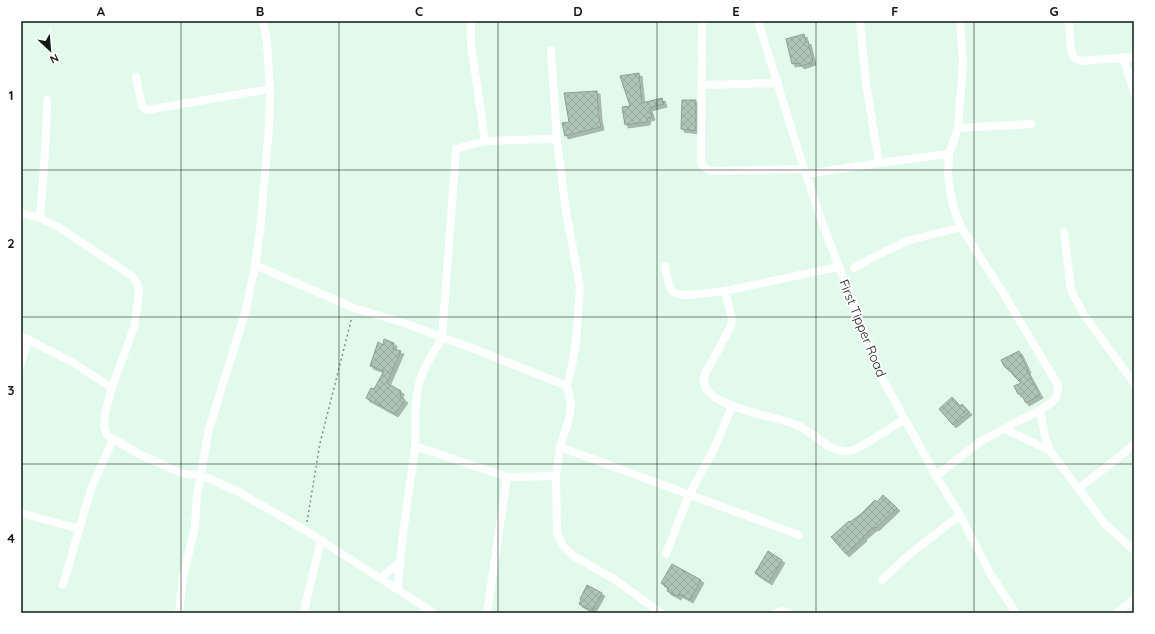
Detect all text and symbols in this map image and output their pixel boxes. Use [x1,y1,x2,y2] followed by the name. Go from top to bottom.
[97,3,106,19] text: A
[256,3,264,19] text: B
[415,3,423,19] text: C
[573,3,583,19] text: D
[732,3,740,19] text: E
[891,3,899,19] text: F
[1049,3,1059,19] text: G
[30,30,70,70] north arrow
[48,51,61,67] text: N
[8,87,14,103] text: 1
[7,235,15,251] text: 2
[836,277,890,379] street label: First Tipper Road
[8,382,15,398] text: 3
[7,530,15,546] text: 4

